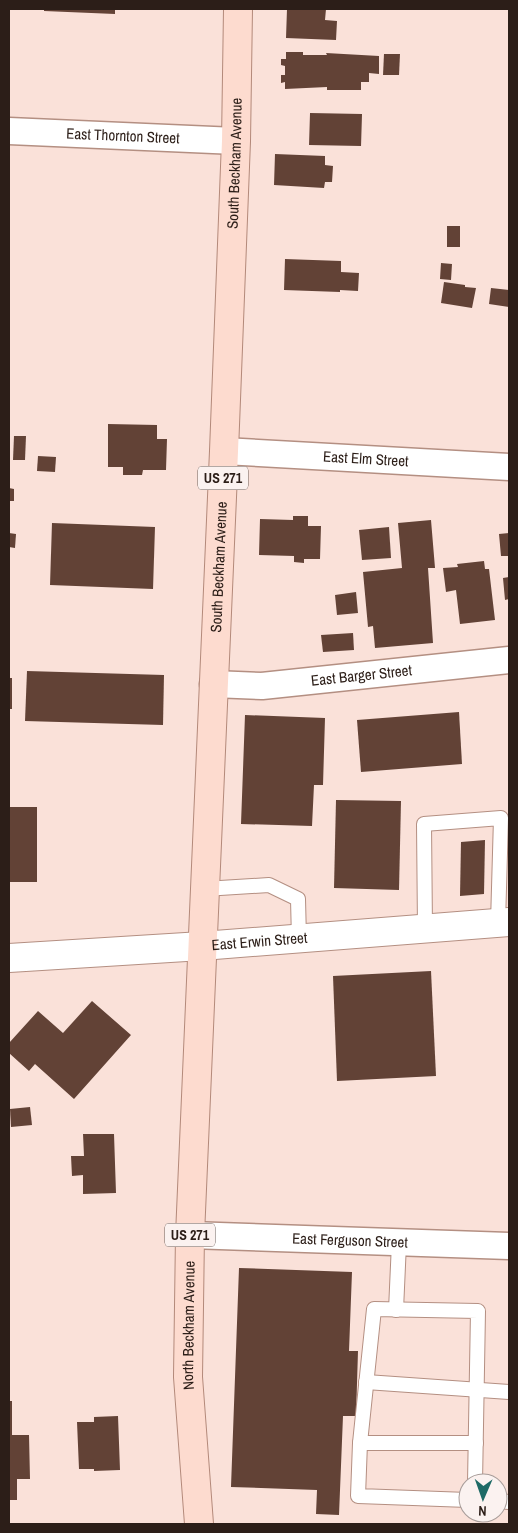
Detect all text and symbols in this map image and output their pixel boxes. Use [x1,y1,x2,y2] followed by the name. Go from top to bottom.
[222,97,247,229] street label: South Beckham Avenue
[66,123,181,149] street label: East Thornton Street
[323,446,410,471] street label: East Elm Street
[198,466,248,489] road number: US 271
[205,501,232,633] street label: South Beckham Avenue
[310,659,413,691] street label: East Barger Street
[211,927,309,955] street label: East Erwin Street
[165,1224,215,1246] road number: US 271
[292,1228,409,1253] street label: East Ferguson Street
[177,1261,200,1391] street label: North Beckham Avenue
[458,1473,508,1523] north arrow
[478,1502,487,1520] text: N

